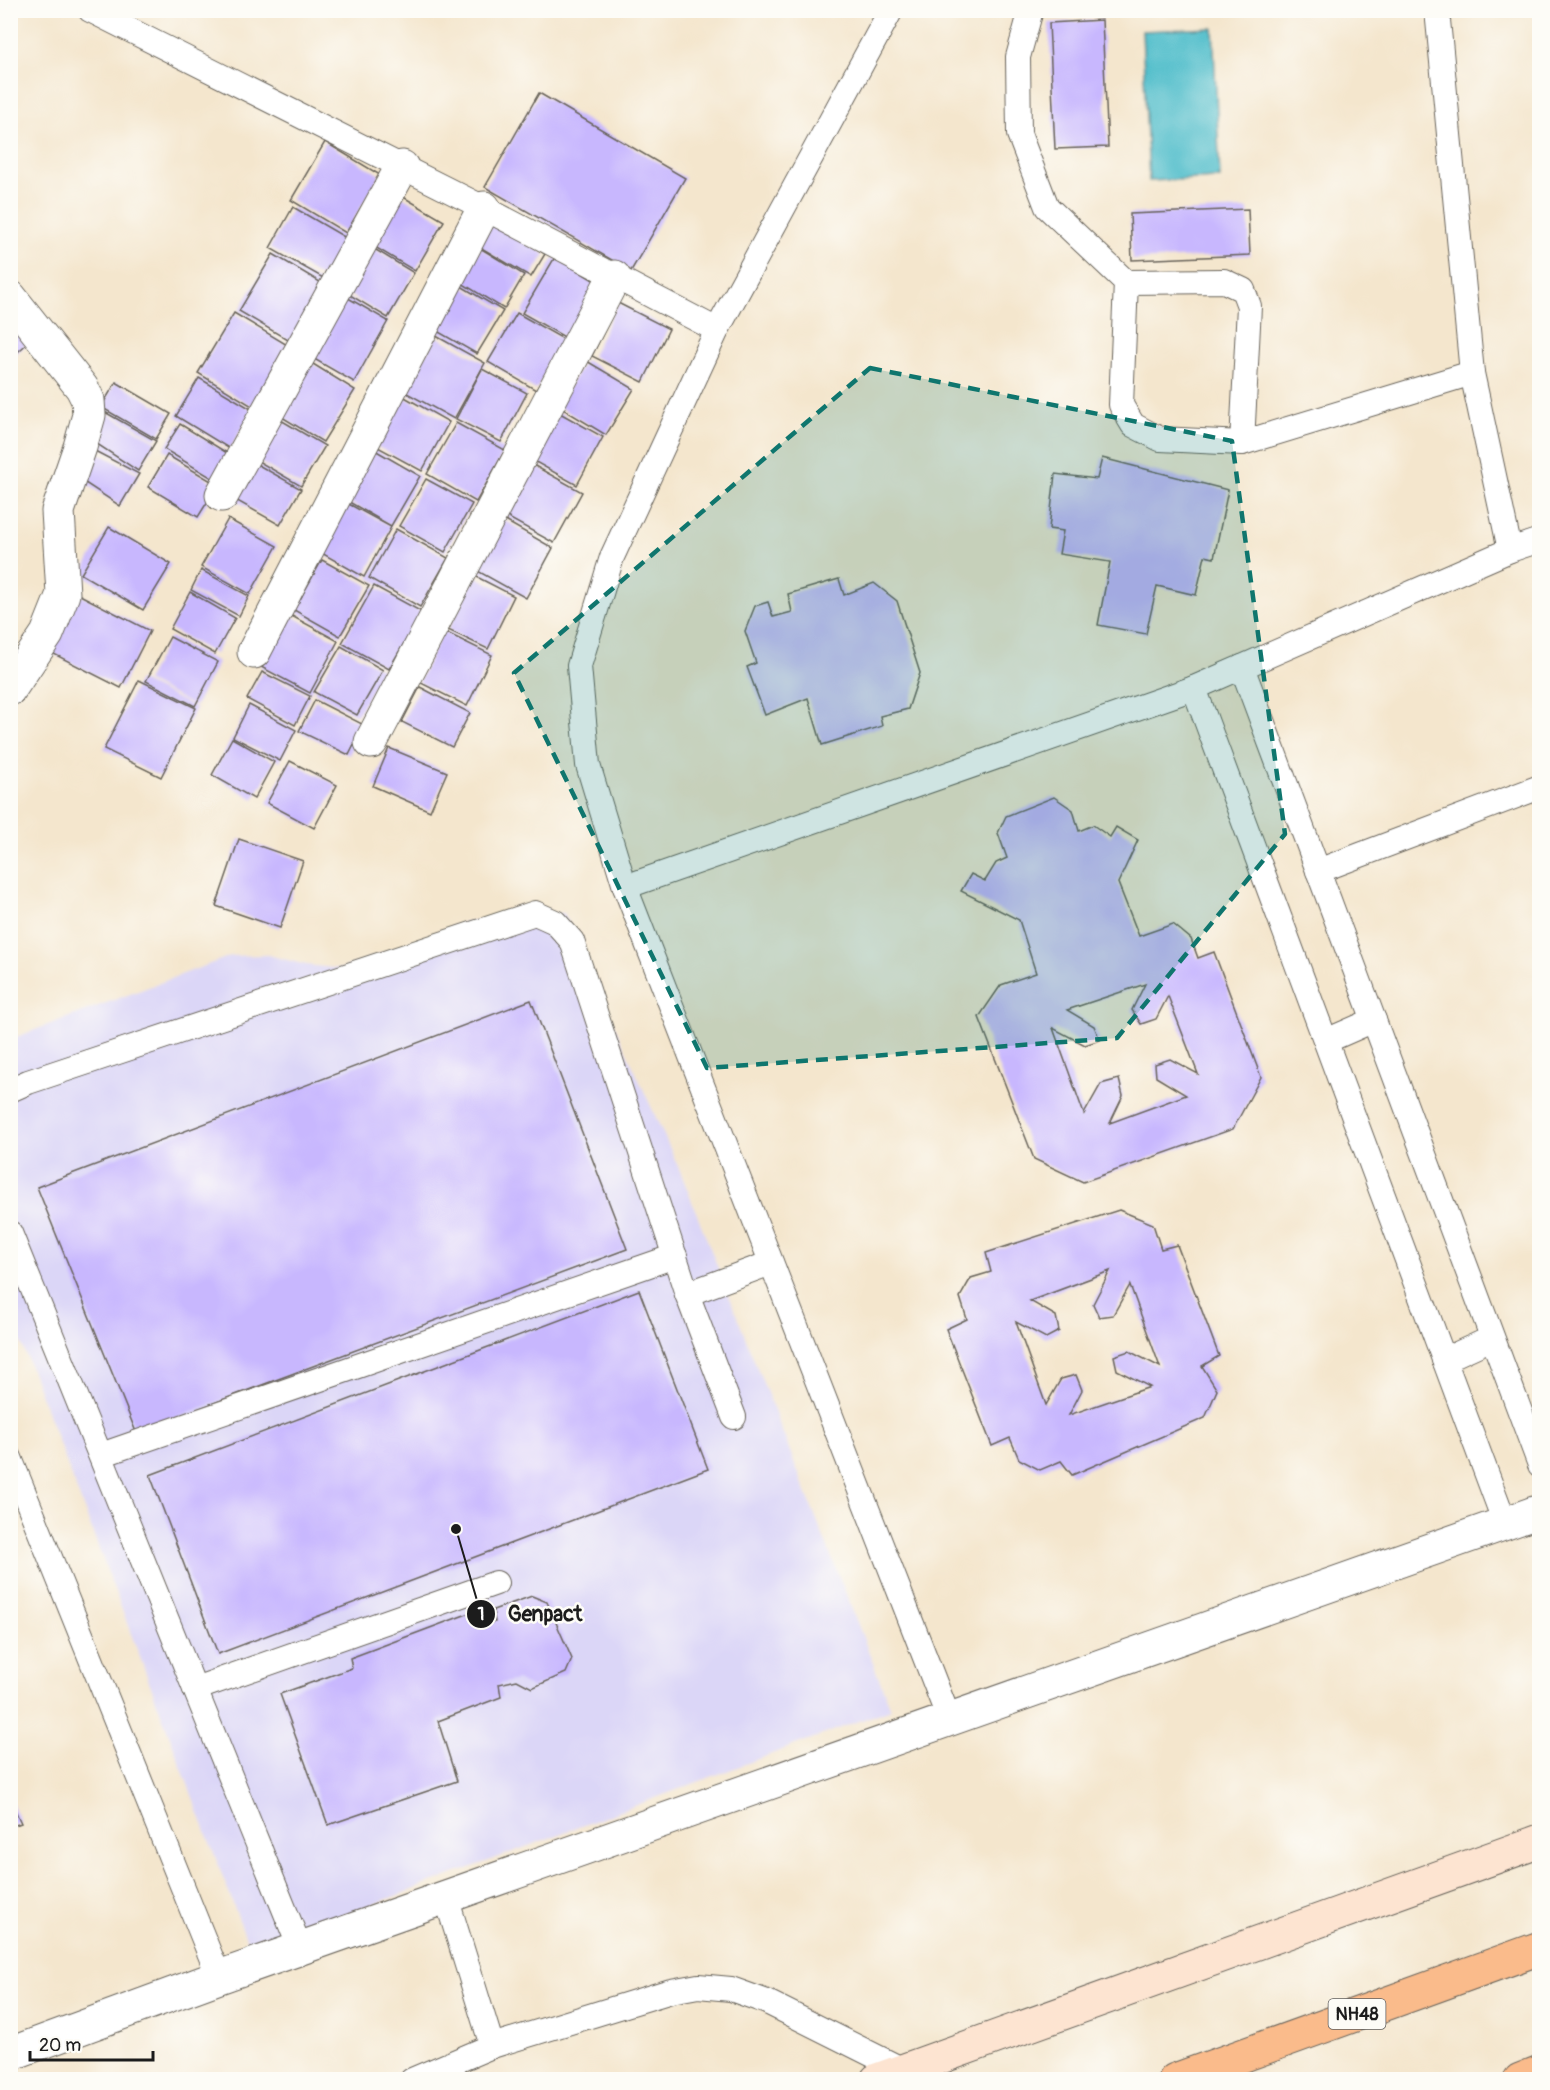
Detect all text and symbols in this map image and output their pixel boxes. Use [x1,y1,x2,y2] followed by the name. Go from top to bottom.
[466,1594,595,1633] callout: Genpact
[508,1601,583,1628] text: Genpact
[477,1603,485,1626] text: 1
[1328,1999,1386,2029] road number: NH48
[30,2024,153,2062] scale bar
[39,2034,81,2057] text: 20 m

